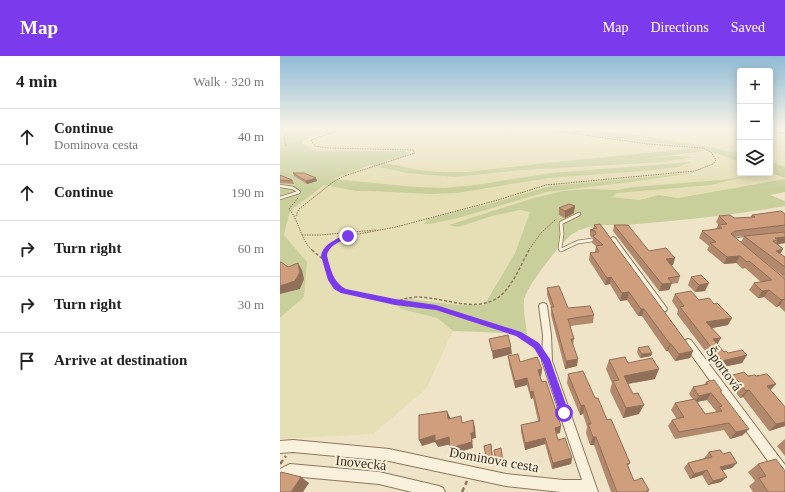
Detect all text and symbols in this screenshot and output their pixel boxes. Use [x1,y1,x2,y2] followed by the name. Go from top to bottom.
[20,17,58,38] text: Map
[603,20,628,35] text: Map
[650,20,709,35] text: Directions
[731,20,765,35] text: Saved
[737,68,773,176] map controls
[737,68,773,104] button: +
[16,72,57,91] text: 4 min
[193,74,264,89] text: Walk · 320 m
[737,104,773,140] button: −
[54,120,113,136] text: Continue
[16,126,38,148] icon: ahead
[238,129,264,144] text: 40 m
[54,137,138,152] text: Dominova cesta
[737,140,773,176] button: layers
[16,182,38,204] icon: ahead
[54,184,113,200] text: Continue
[231,185,264,200] text: 190 m
[339,227,357,245] route end
[16,238,38,260] icon: right
[54,240,121,256] text: Turn right
[238,241,264,256] text: 60 m
[16,294,38,316] icon: right
[54,296,121,312] text: Turn right
[238,297,264,312] text: 30 m
[703,344,746,394] street label: Športová
[16,350,38,372] icon: arrive
[54,352,187,368] text: Arrive at destination
[555,404,573,422] route start
[448,445,541,475] street label: Dominova cesta
[335,453,388,473] street label: Inovecká

